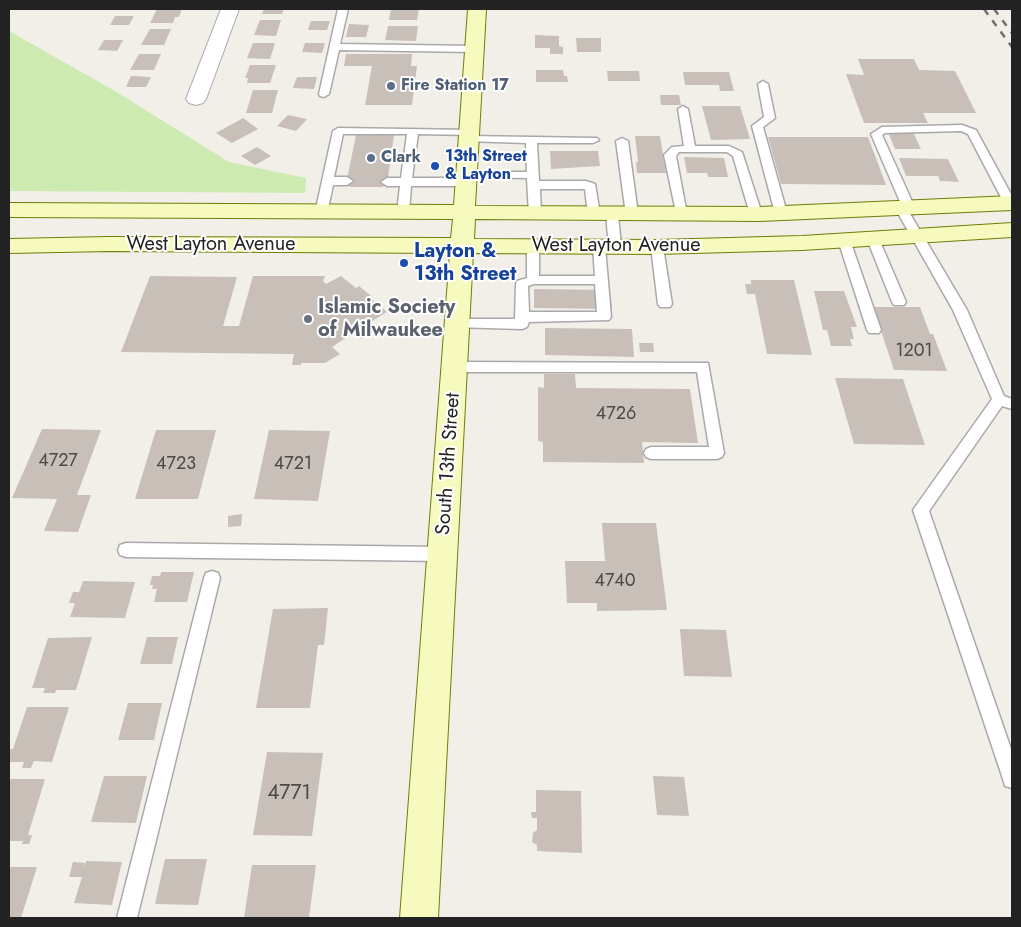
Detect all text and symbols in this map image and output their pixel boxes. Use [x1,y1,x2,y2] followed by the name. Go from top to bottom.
[401,76,509,96] place label: Fire Station 17
[385,80,397,92] marker: Fire Station 17
[445,147,527,185] place label: 13th Street & Layton
[381,148,421,168] place label: Clark
[365,152,377,164] marker: Clark
[429,160,441,172] marker: 13th Street & Layton
[126,233,296,257] street label: West Layton Avenue
[531,234,701,258] street label: West Layton Avenue
[414,240,516,287] place label: Layton & 13th Street
[398,257,410,269] marker: Layton & 13th Street
[318,296,455,343] place label: Islamic Society of Milwaukee
[302,313,314,325] marker: Islamic Society of Milwaukee
[895,341,933,363] house number: 1201
[432,392,466,536] street label: South 13th Street
[596,404,636,426] house number: 4726
[38,451,78,473] house number: 4727
[156,454,196,476] house number: 4723
[274,454,312,476] house number: 4721
[594,571,636,593] house number: 4740
[267,781,311,807] house number: 4771

